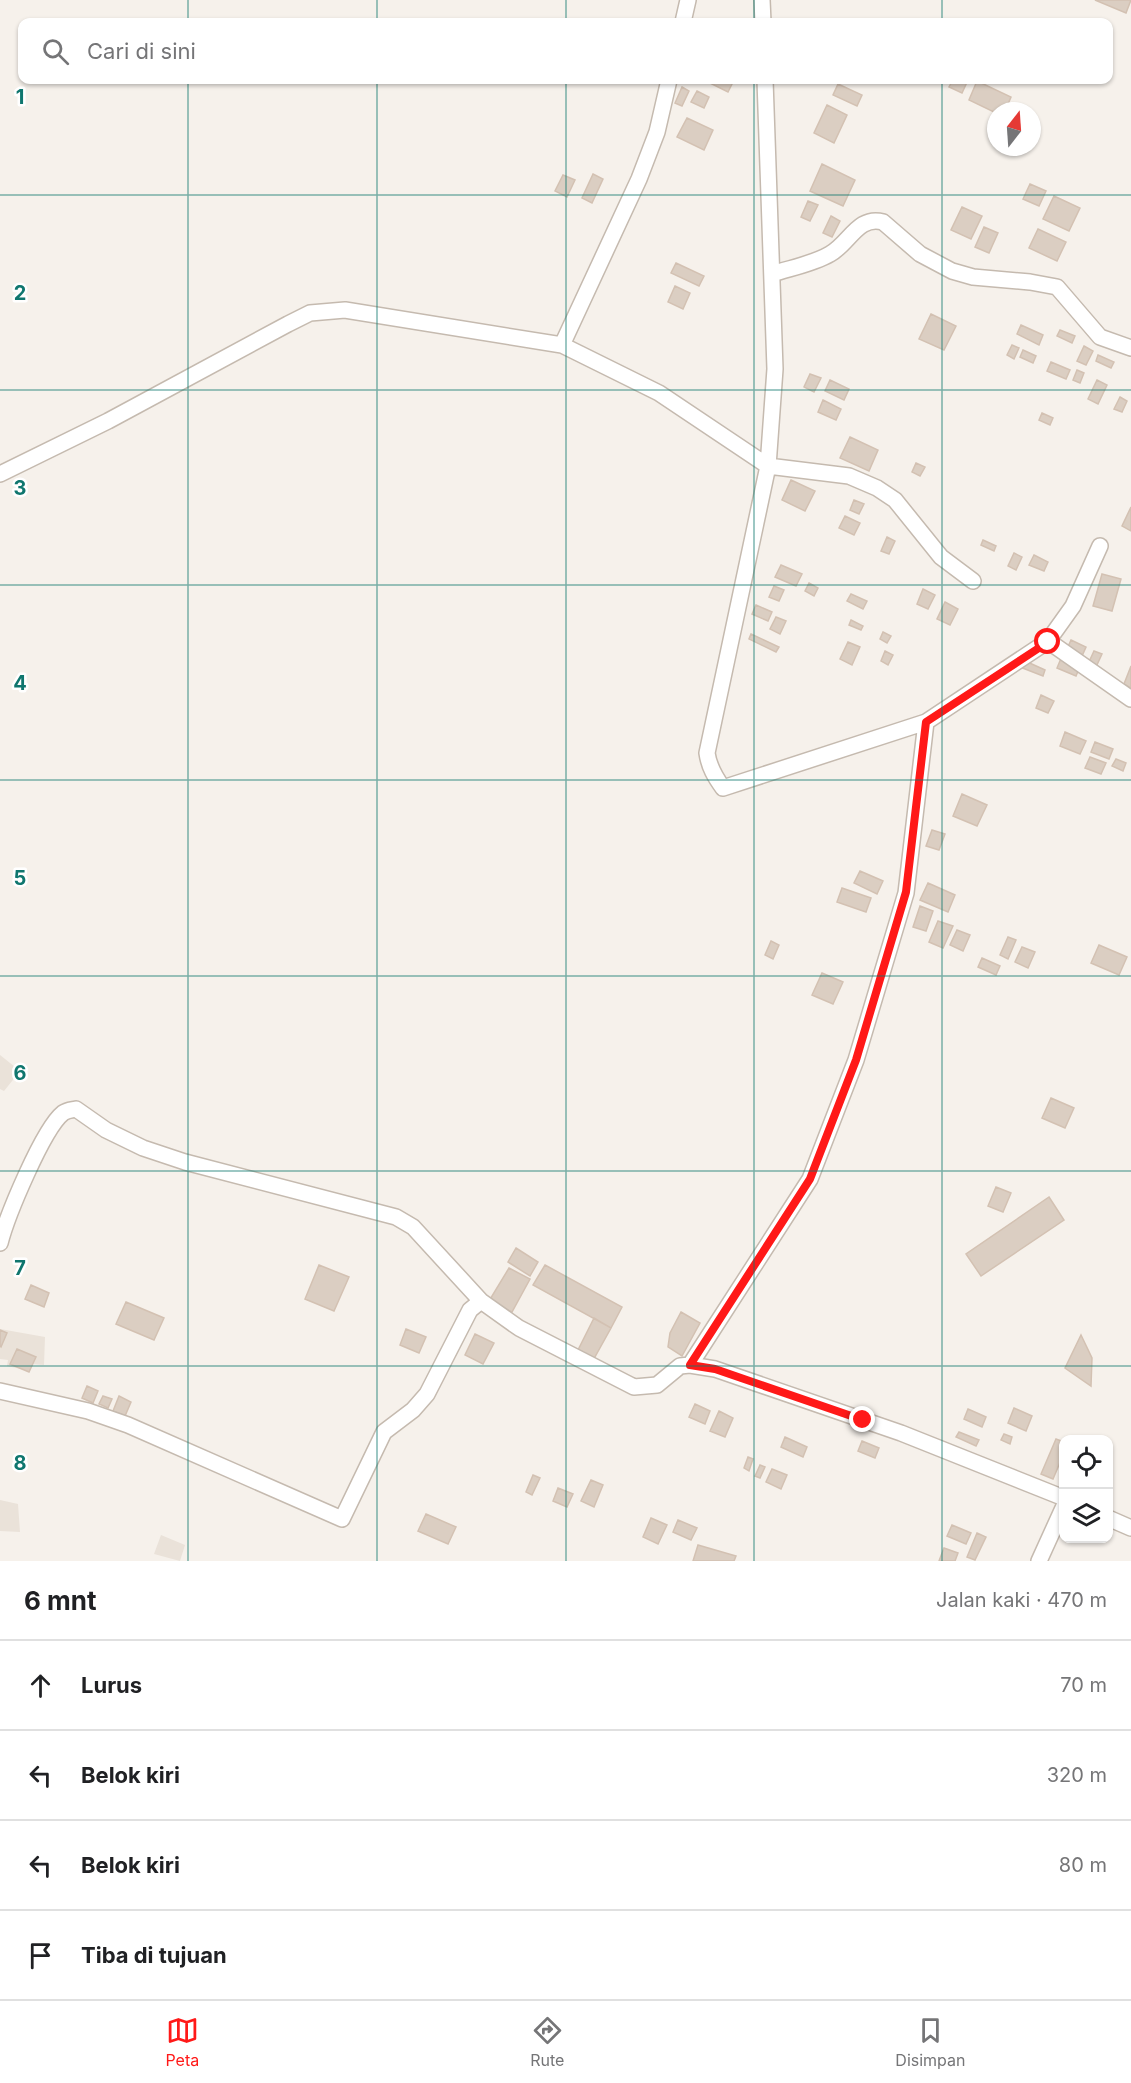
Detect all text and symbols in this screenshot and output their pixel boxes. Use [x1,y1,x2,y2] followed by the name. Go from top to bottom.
[18,18,1113,84] search box
[39,35,72,68] icon: search
[87,38,196,64] text: Cari di sini
[16,85,24,109] text: 1
[987,102,1041,156] north arrow
[14,281,26,305] text: 2
[14,476,26,500] text: 3
[1034,628,1060,654] route start
[13,671,27,695] text: 4
[14,866,26,890] text: 5
[14,1061,27,1085] text: 6
[14,1256,26,1280] text: 7
[849,1406,875,1432] route end
[1059,1435,1113,1543] map controls
[1059,1435,1113,1489] button: locate
[13,1451,27,1475] text: 8
[1059,1489,1113,1543] button: layers
[24,1585,96,1616] text: 6 mnt
[936,1588,1107,1612] text: Jalan kaki · 470 m
[24,1669,57,1702] icon: ahead
[81,1672,142,1698] text: Lurus
[1060,1673,1107,1697] text: 70 m
[24,1759,57,1792] icon: left
[81,1762,180,1788] text: Belok kiri
[1047,1763,1107,1787] text: 320 m
[24,1849,57,1882] icon: left
[81,1852,180,1878] text: Belok kiri
[1059,1853,1107,1877] text: 80 m
[24,1939,57,1972] icon: arrive
[81,1942,227,1968] text: Tiba di tujuan
[165,2014,199,2070] tab: Peta
[530,2014,564,2070] tab: Rute
[895,2014,966,2070] tab: Disimpan

